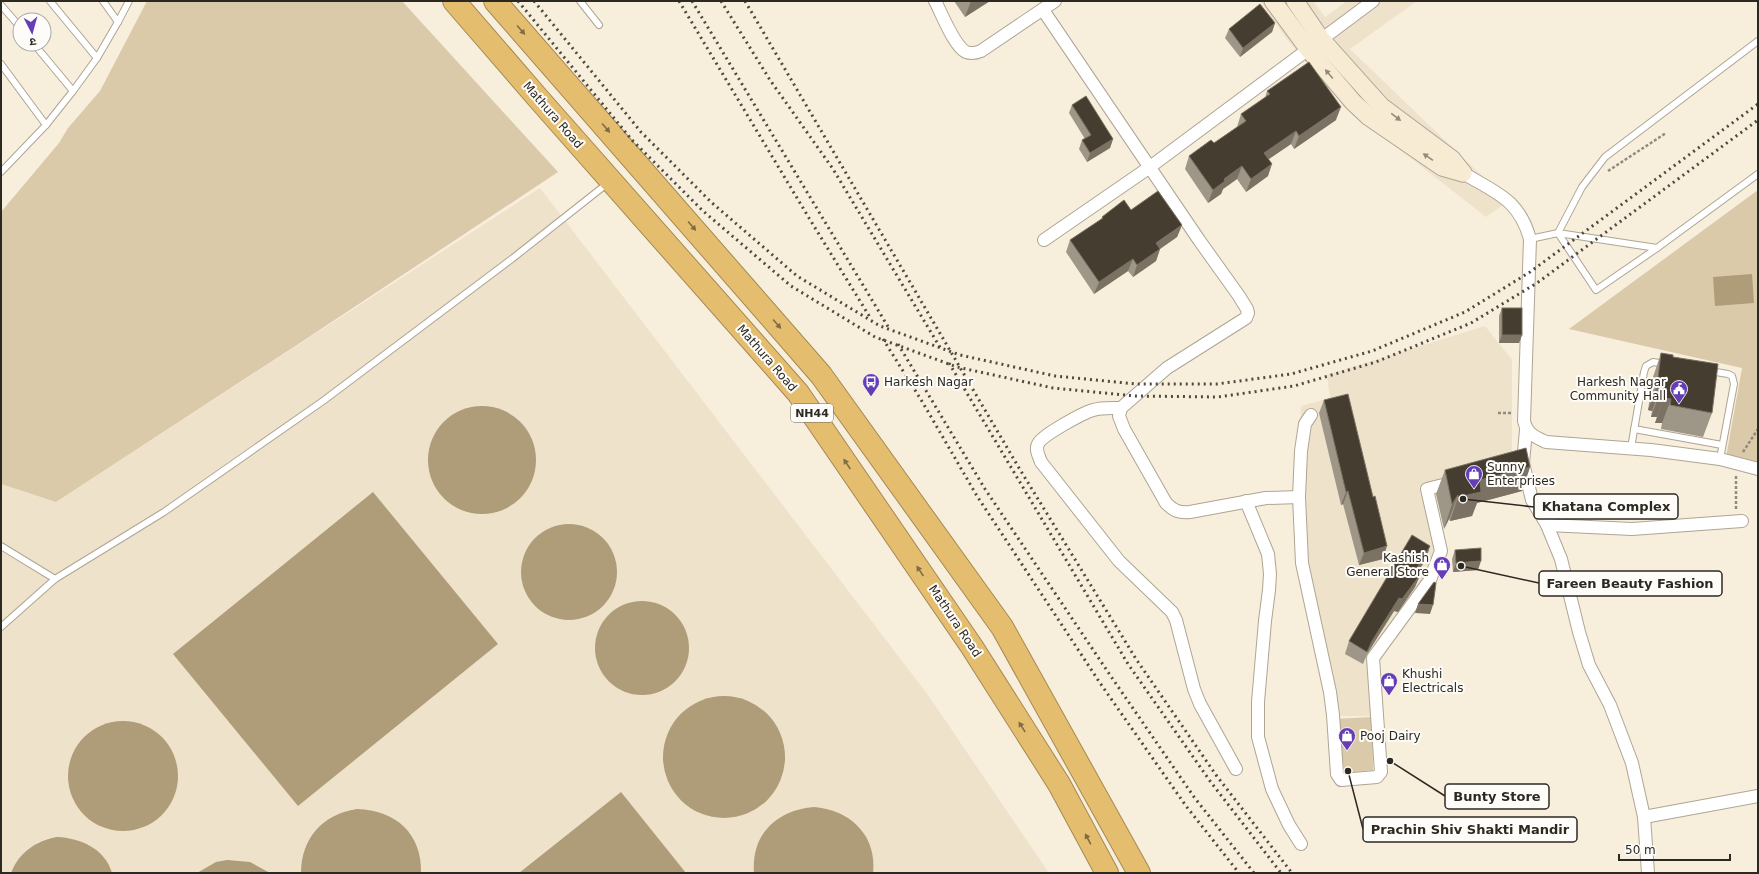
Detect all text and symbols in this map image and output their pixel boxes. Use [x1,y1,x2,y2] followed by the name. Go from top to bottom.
[12,12,52,52] north arrow
[516,25,525,36] one-way arrow
[29,35,37,48] text: उ
[1325,68,1334,79] one-way arrow
[520,79,586,151] street label: Mathura Road
[1391,113,1401,121] one-way arrow
[602,123,611,133] one-way arrow
[1422,153,1433,161] one-way arrow
[687,221,696,232] one-way arrow
[772,320,781,329] one-way arrow
[734,322,800,394] street label: Mathura Road
[861,372,881,397] bus stop icon: Harkesh Nagar
[884,375,973,389] place label: Harkesh Nagar
[1570,375,1666,403] place label: Harkesh Nagar Community Hall
[1669,379,1689,404] public building icon: Harkesh Nagar Community Hall
[791,404,833,422] road number: NH44
[843,459,851,469] one-way arrow
[1487,460,1555,488] place label: Sunny Enterprises
[1464,464,1484,489] shop icon: Sunny Enterprises
[1534,494,1678,519] callout: Khatana Complex
[1542,499,1671,514] text: Khatana Complex
[1346,551,1429,579] place label: Kashish General Store
[1432,555,1452,580] shop icon: Kashish General Store
[917,565,924,577] one-way arrow
[1539,571,1722,596] callout: Fareen Beauty Fashion
[1546,576,1714,591] text: Fareen Beauty Fashion
[926,582,984,660] street label: Mathura Road
[1402,667,1463,695] place label: Khushi Electricals
[1379,671,1399,696] shop icon: Khushi Electricals
[1019,721,1026,732] one-way arrow
[1337,726,1357,751] shop icon: Pooj Dairy
[1360,729,1421,743] place label: Pooj Dairy
[1445,784,1549,809] callout: Bunty Store
[1453,789,1541,804] text: Bunty Store
[1363,817,1577,842] callout: Prachin Shiv Shakti Mandir
[1371,822,1570,837] text: Prachin Shiv Shakti Mandir
[1085,833,1091,845] one-way arrow
[1619,836,1730,862] scale bar
[1625,843,1656,857] text: 50 m

